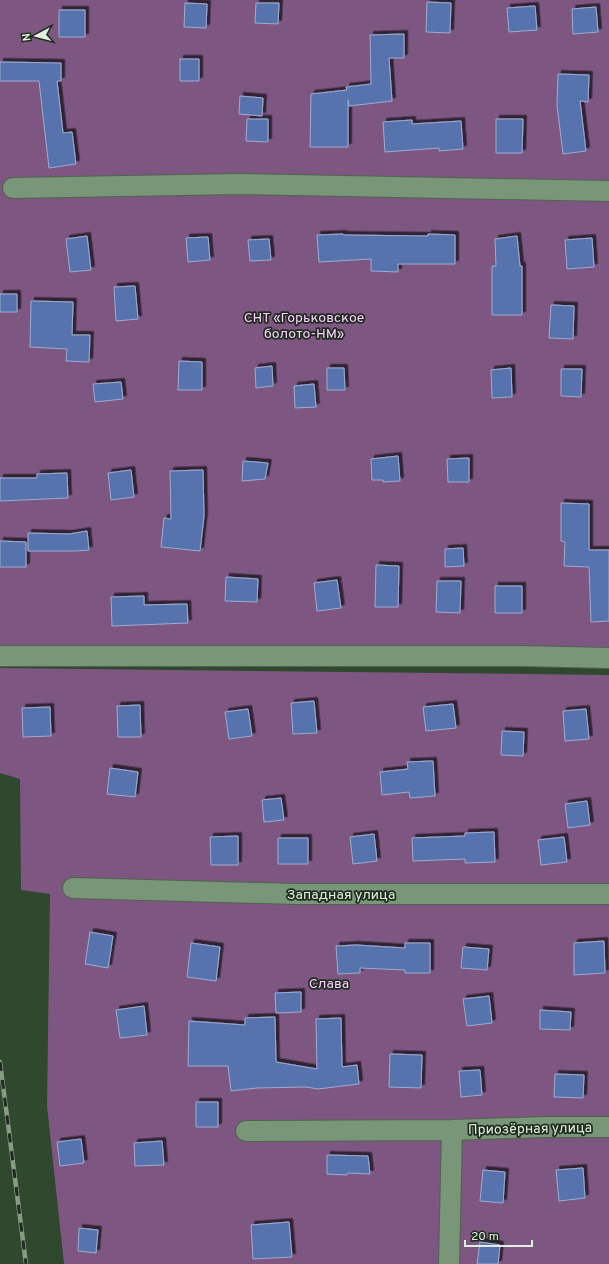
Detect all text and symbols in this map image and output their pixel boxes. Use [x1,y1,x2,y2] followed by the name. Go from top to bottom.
[16,16,56,56] north arrow
[20,32,34,42] text: N
[244,310,364,343] park label: СНТ «Горьковское болото-НМ»
[287,887,395,904] street label: Западная улица
[309,976,349,993] park label: Слава
[468,1120,592,1139] street label: Приозёрная улица
[465,1222,532,1248] scale bar
[471,1229,499,1245] text: 20 m

